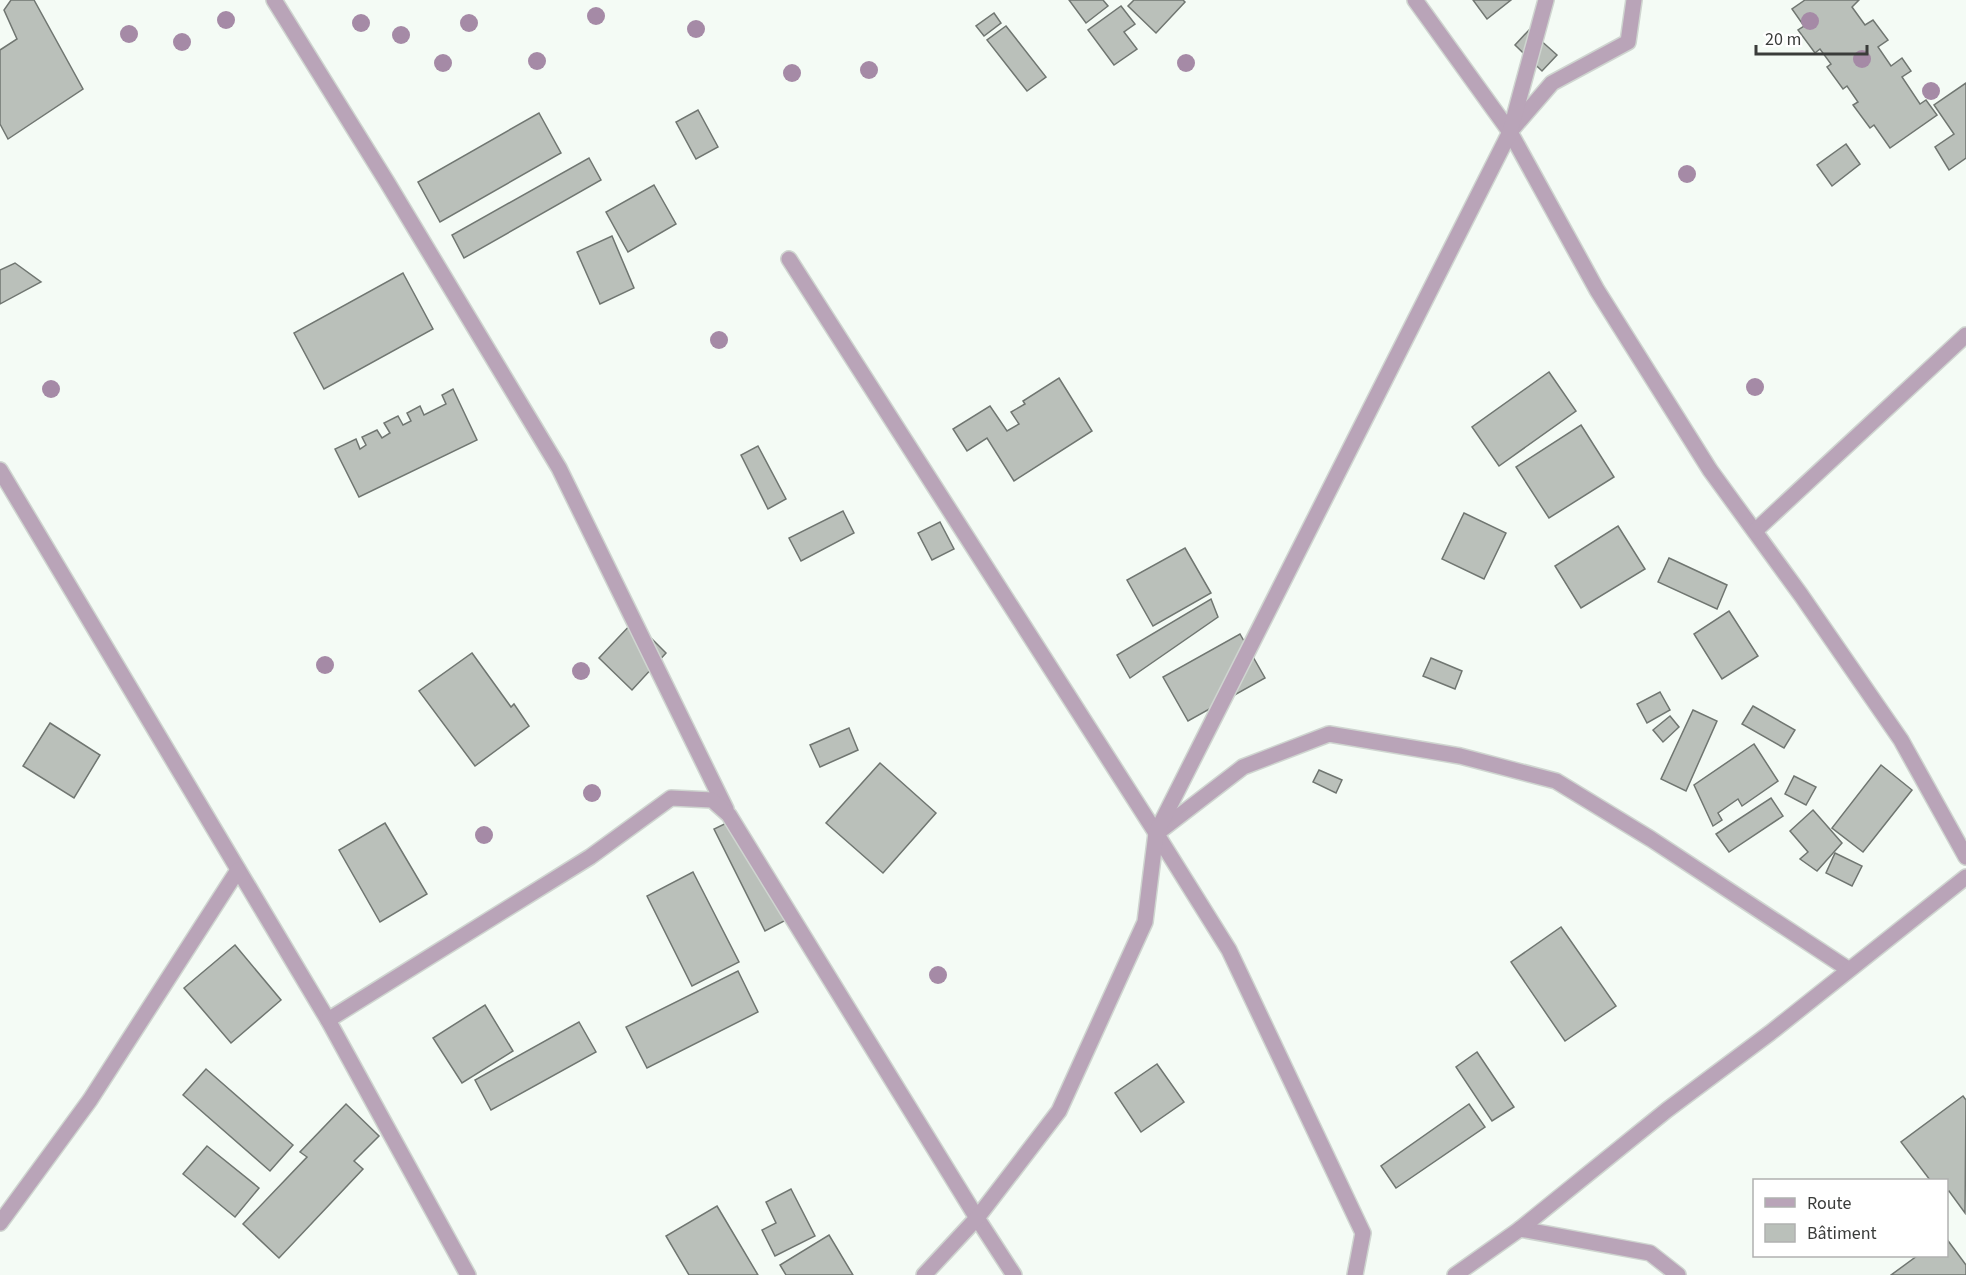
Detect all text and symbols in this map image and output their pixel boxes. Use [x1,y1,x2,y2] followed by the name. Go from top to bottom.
[1756,18,1867,56] scale bar
[1765,27,1801,52] text: 20 m
[1753,1179,1948,1257] legend
[1807,1191,1851,1216] text: Route
[1807,1221,1877,1246] text: Bâtiment

